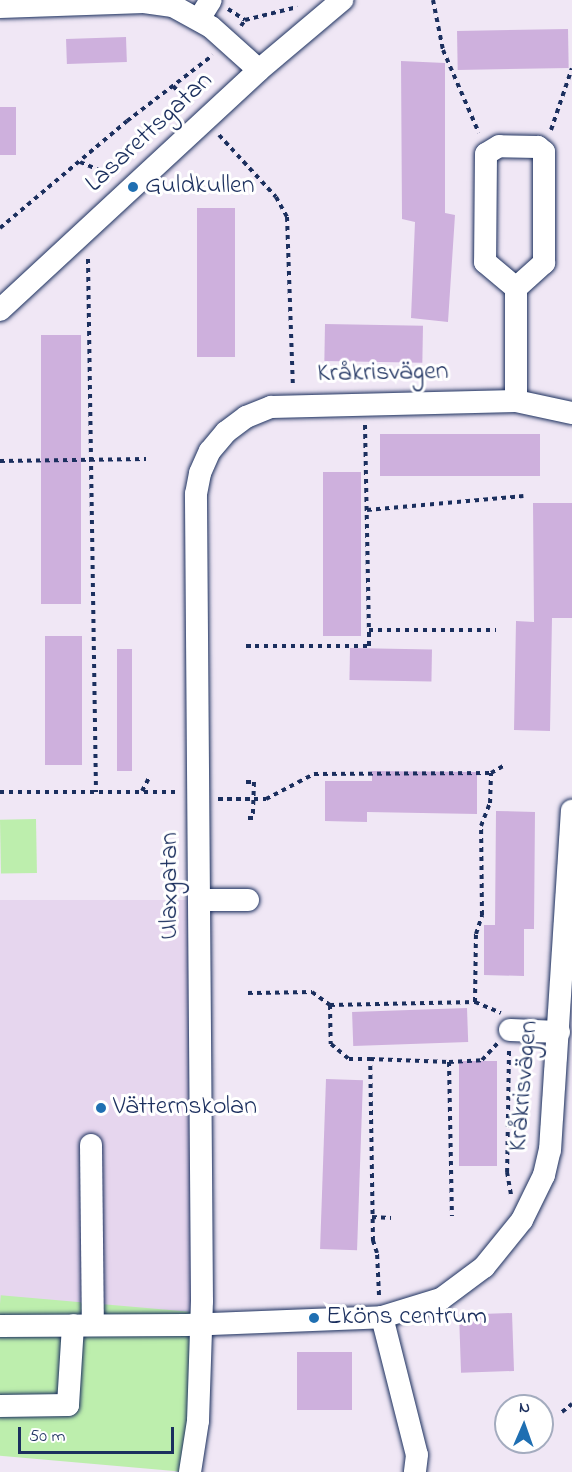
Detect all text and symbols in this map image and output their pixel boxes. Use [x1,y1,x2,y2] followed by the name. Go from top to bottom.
[80,66,220,200] street label: Lasarettsgatan
[145,171,254,203] place label: Guldkullen
[126,180,140,194] marker: Guldkullen
[317,357,449,391] street label: Kråkrisvägen
[155,832,187,940] street label: Ulaxgatan
[504,1019,546,1153] street label: Kråkrisvägen
[113,1092,257,1124] place label: Vätternskolan
[94,1101,108,1115] marker: Vätternskolan
[326,1302,487,1334] place label: Eköns centrum
[307,1311,321,1325] marker: Eköns centrum
[494,1394,554,1454] north arrow
[519,1396,530,1420] text: N
[21,1415,177,1453] scale bar
[29,1424,66,1450] text: 50 m

